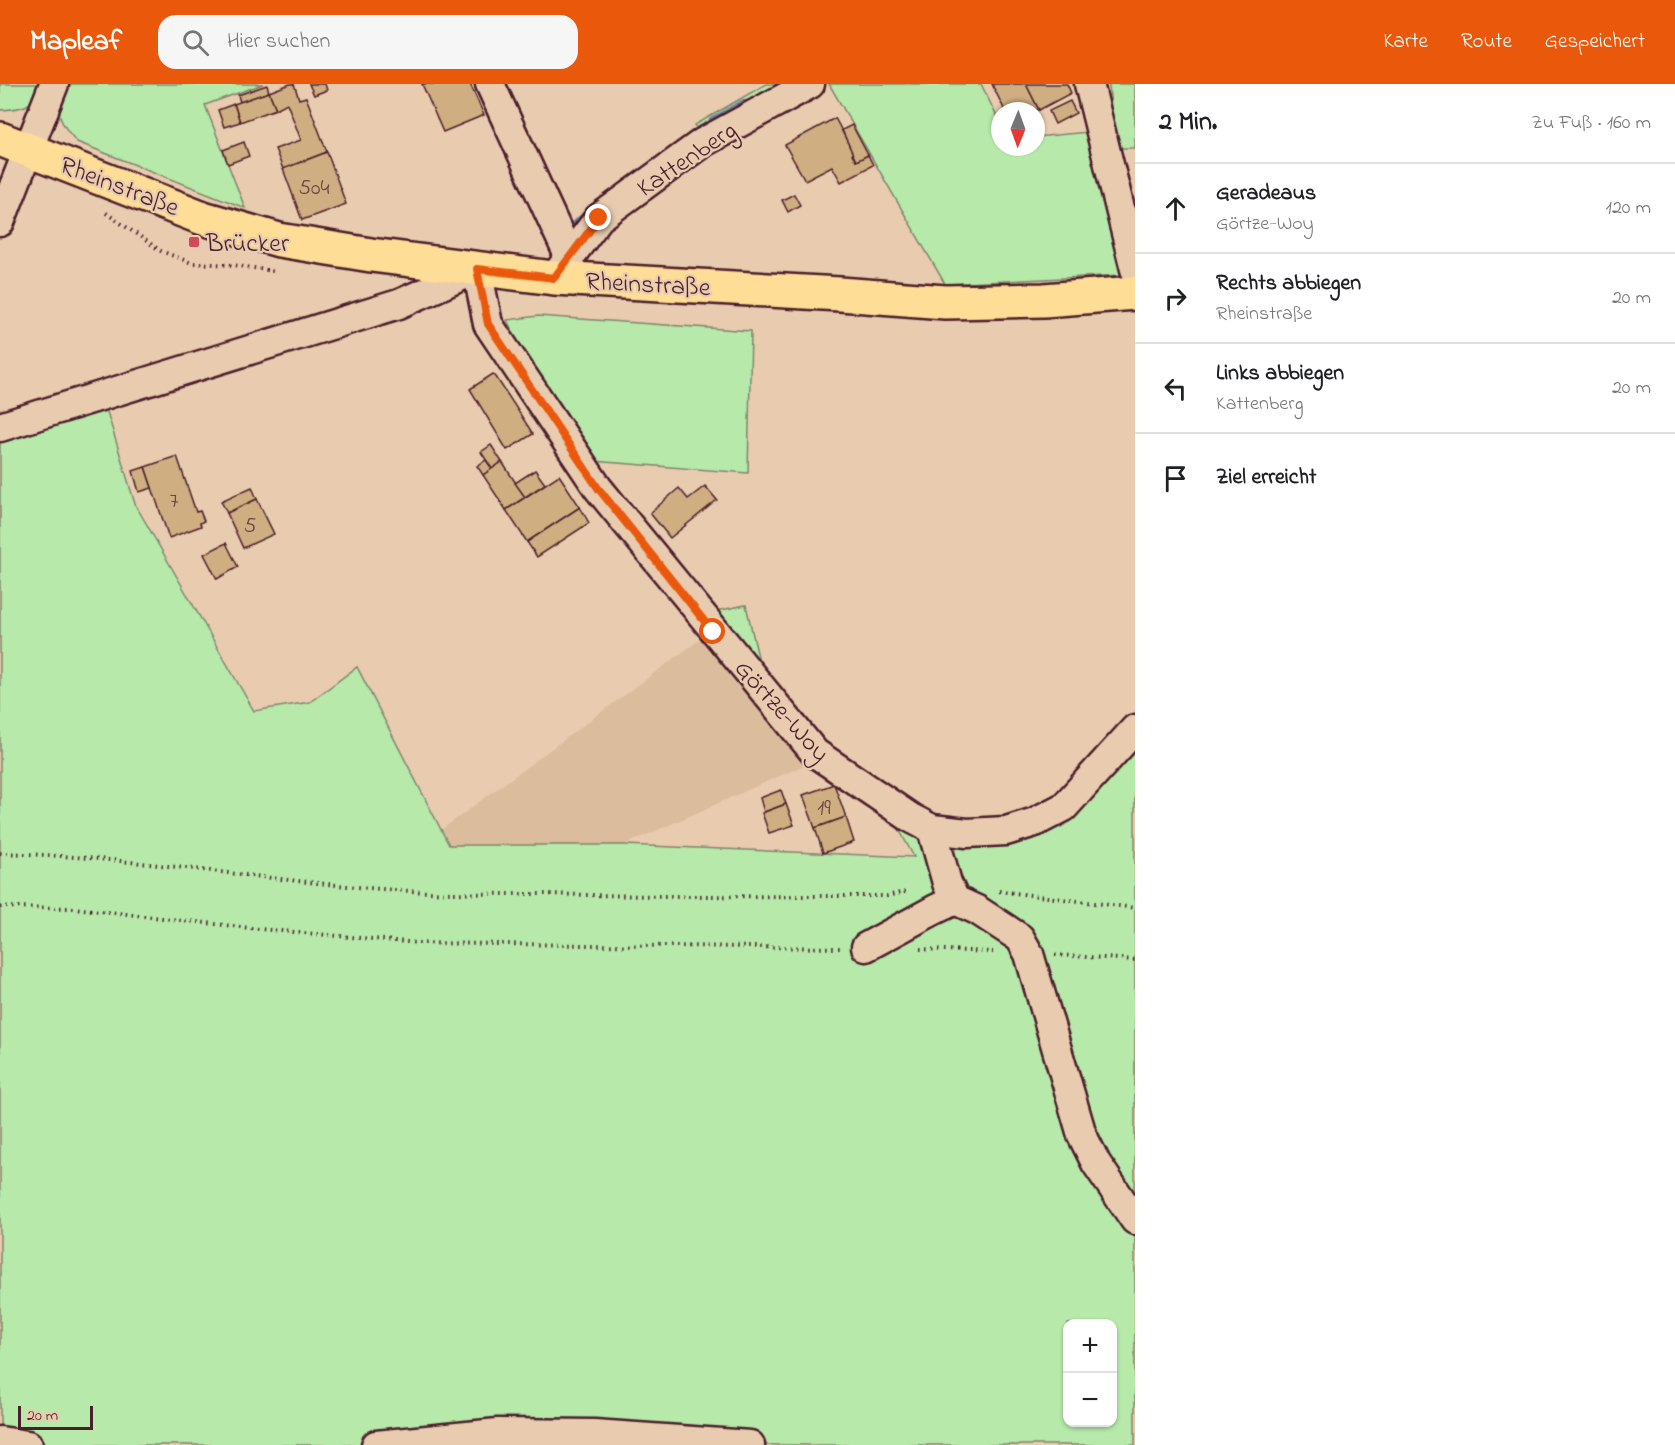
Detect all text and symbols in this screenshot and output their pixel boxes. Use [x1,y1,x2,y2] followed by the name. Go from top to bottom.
[158,15,578,69] search box
[30,22,122,63] text: Mapleaf
[179,26,212,59] icon: search
[227,26,330,58] text: Hier suchen
[1383,27,1428,57] text: Karte
[1461,27,1512,57] text: Route
[1545,27,1645,57] text: Gespeichert
[991,102,1045,156] north arrow
[1159,104,1217,142] text: 2 Min.
[1531,109,1651,138] text: Zu Fuß · 160 m
[630,113,745,208] street label: Kattenberg
[54,148,184,228] street label: Rheinstraße
[298,173,330,205] house number: 504
[1216,178,1316,210] text: Geradeaus
[1159,192,1192,225] icon: ahead
[1606,194,1651,223] text: 120 m
[585,204,611,230] route end
[1216,210,1314,239] text: Görtze-Woy
[205,226,290,264] place label: Brücker
[187,235,201,249] marker: Brücker
[584,264,712,308] street label: Rheinstraße
[1216,268,1361,300] text: Rechts abbiegen
[1159,282,1192,315] icon: right
[1612,284,1651,313] text: 20 m
[1216,300,1312,329] text: Rheinstraße
[1216,358,1344,390] text: Links abbiegen
[1159,372,1192,405] icon: left
[1612,374,1651,403] text: 20 m
[1216,390,1303,419] text: Kattenberg
[1159,462,1192,495] icon: arrive
[1216,462,1316,494] text: Ziel erreicht
[169,486,179,518] house number: 7
[244,511,256,543] house number: 5
[699,618,725,644] route start
[724,652,837,772] street label: Görtze-Woy
[817,793,831,825] house number: 19
[1063,1319,1117,1427] map controls
[1063,1319,1117,1373] button: +
[1063,1373,1117,1427] button: −
[18,1403,93,1430] scale bar
[27,1404,58,1428] text: 20 m

